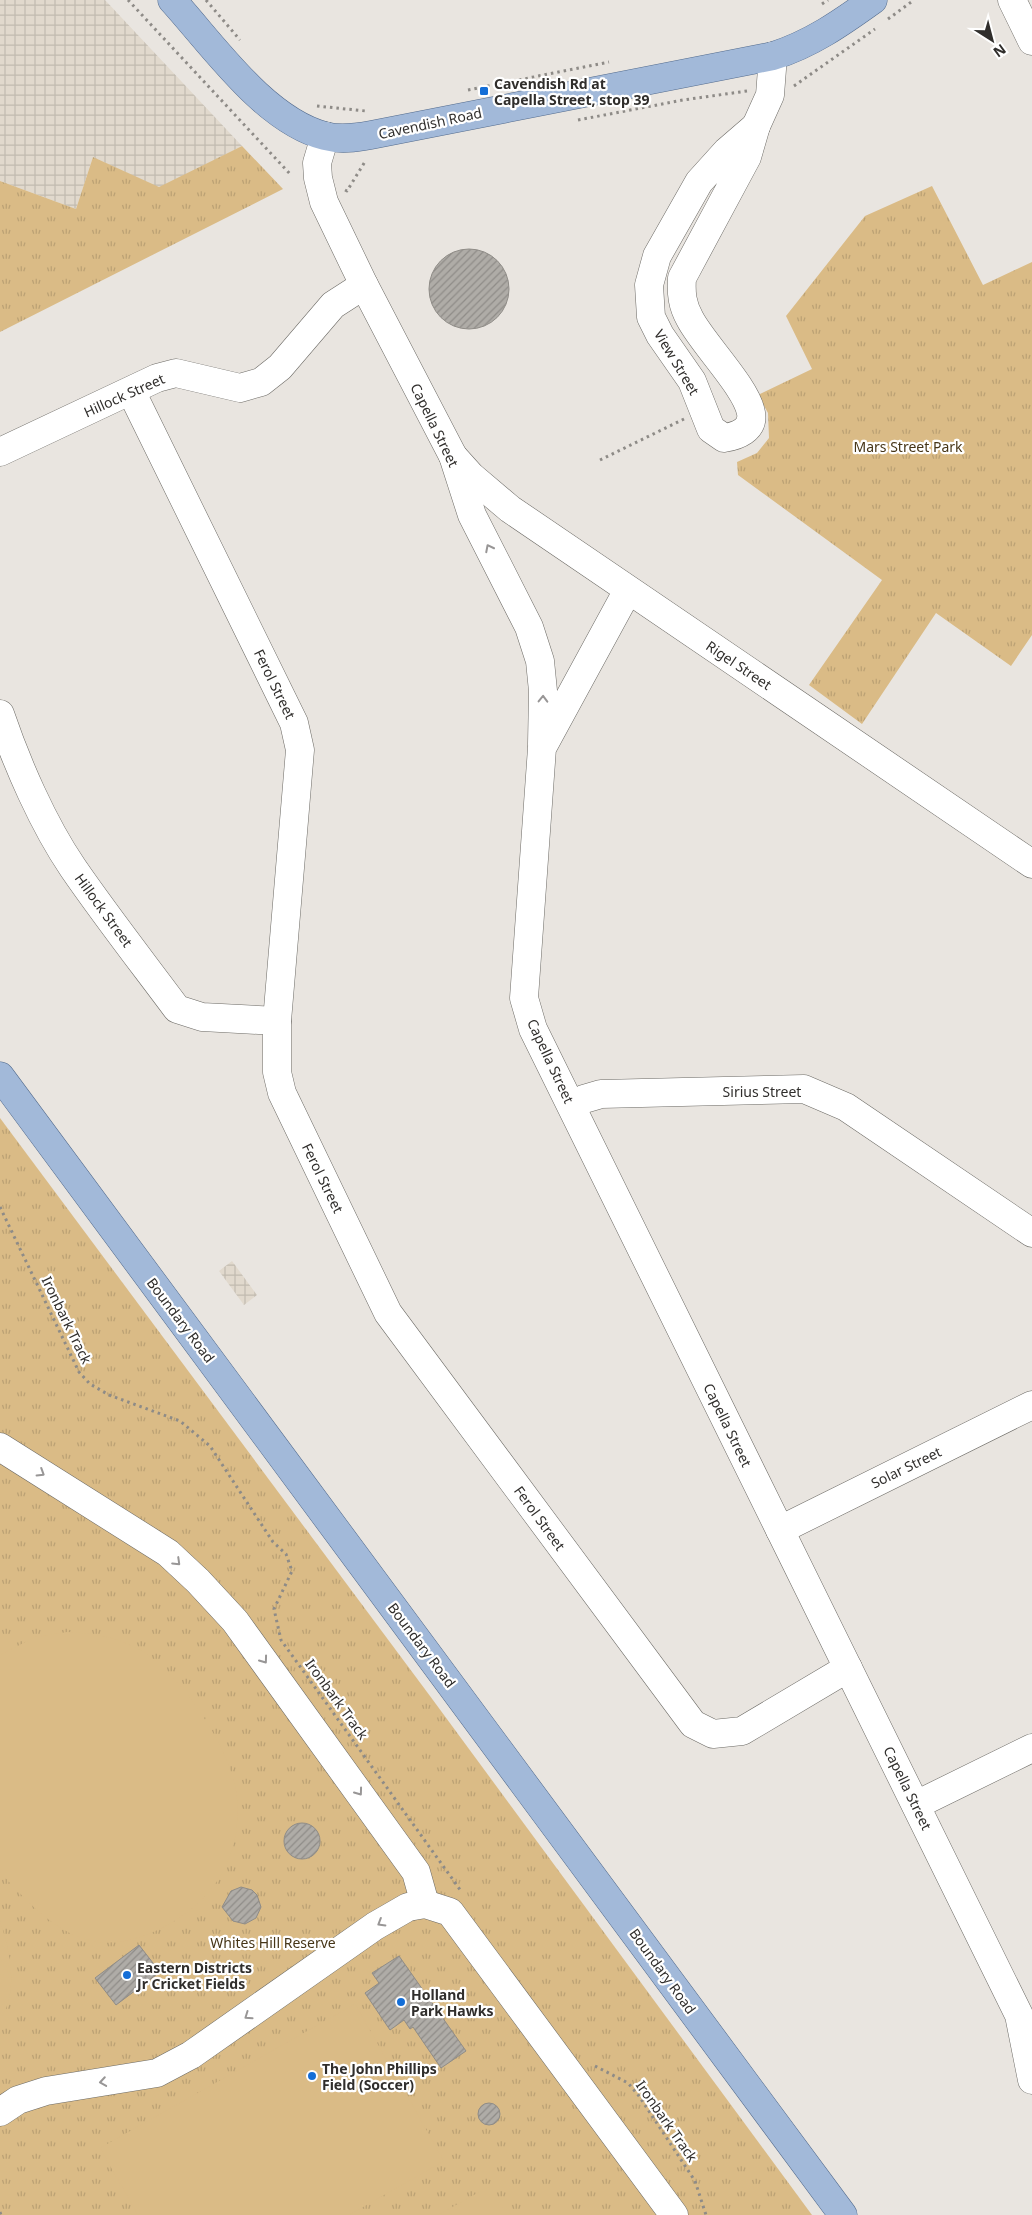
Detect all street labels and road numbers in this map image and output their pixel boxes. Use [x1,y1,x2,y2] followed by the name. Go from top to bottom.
[377,103,483,143] street label: Cavendish Road
[650,326,704,398] street label: View Street
[81,369,167,421] street label: Hillock Street
[407,380,463,470] street label: Capella Street
[703,636,775,694] street label: Rigel Street
[250,646,300,722] street label: Ferol Street
[71,869,137,951] street label: Hillock Street
[523,1016,579,1106] street label: Capella Street
[723,1082,801,1101] street label: Sirius Street
[298,1140,348,1216] street label: Ferol Street
[38,1273,97,1367] street label: Ironbark Track
[143,1274,219,1366] street label: Boundary Road
[700,1380,756,1470] street label: Capella Street
[868,1442,944,1492] street label: Solar Street
[510,1482,570,1554] street label: Ferol Street
[384,1599,460,1691] street label: Boundary Road
[301,1655,373,1744] street label: Ironbark Track
[880,1743,936,1833] street label: Capella Street
[625,1924,701,2018] street label: Boundary Road
[632,2076,702,2166] street label: Ironbark Track

